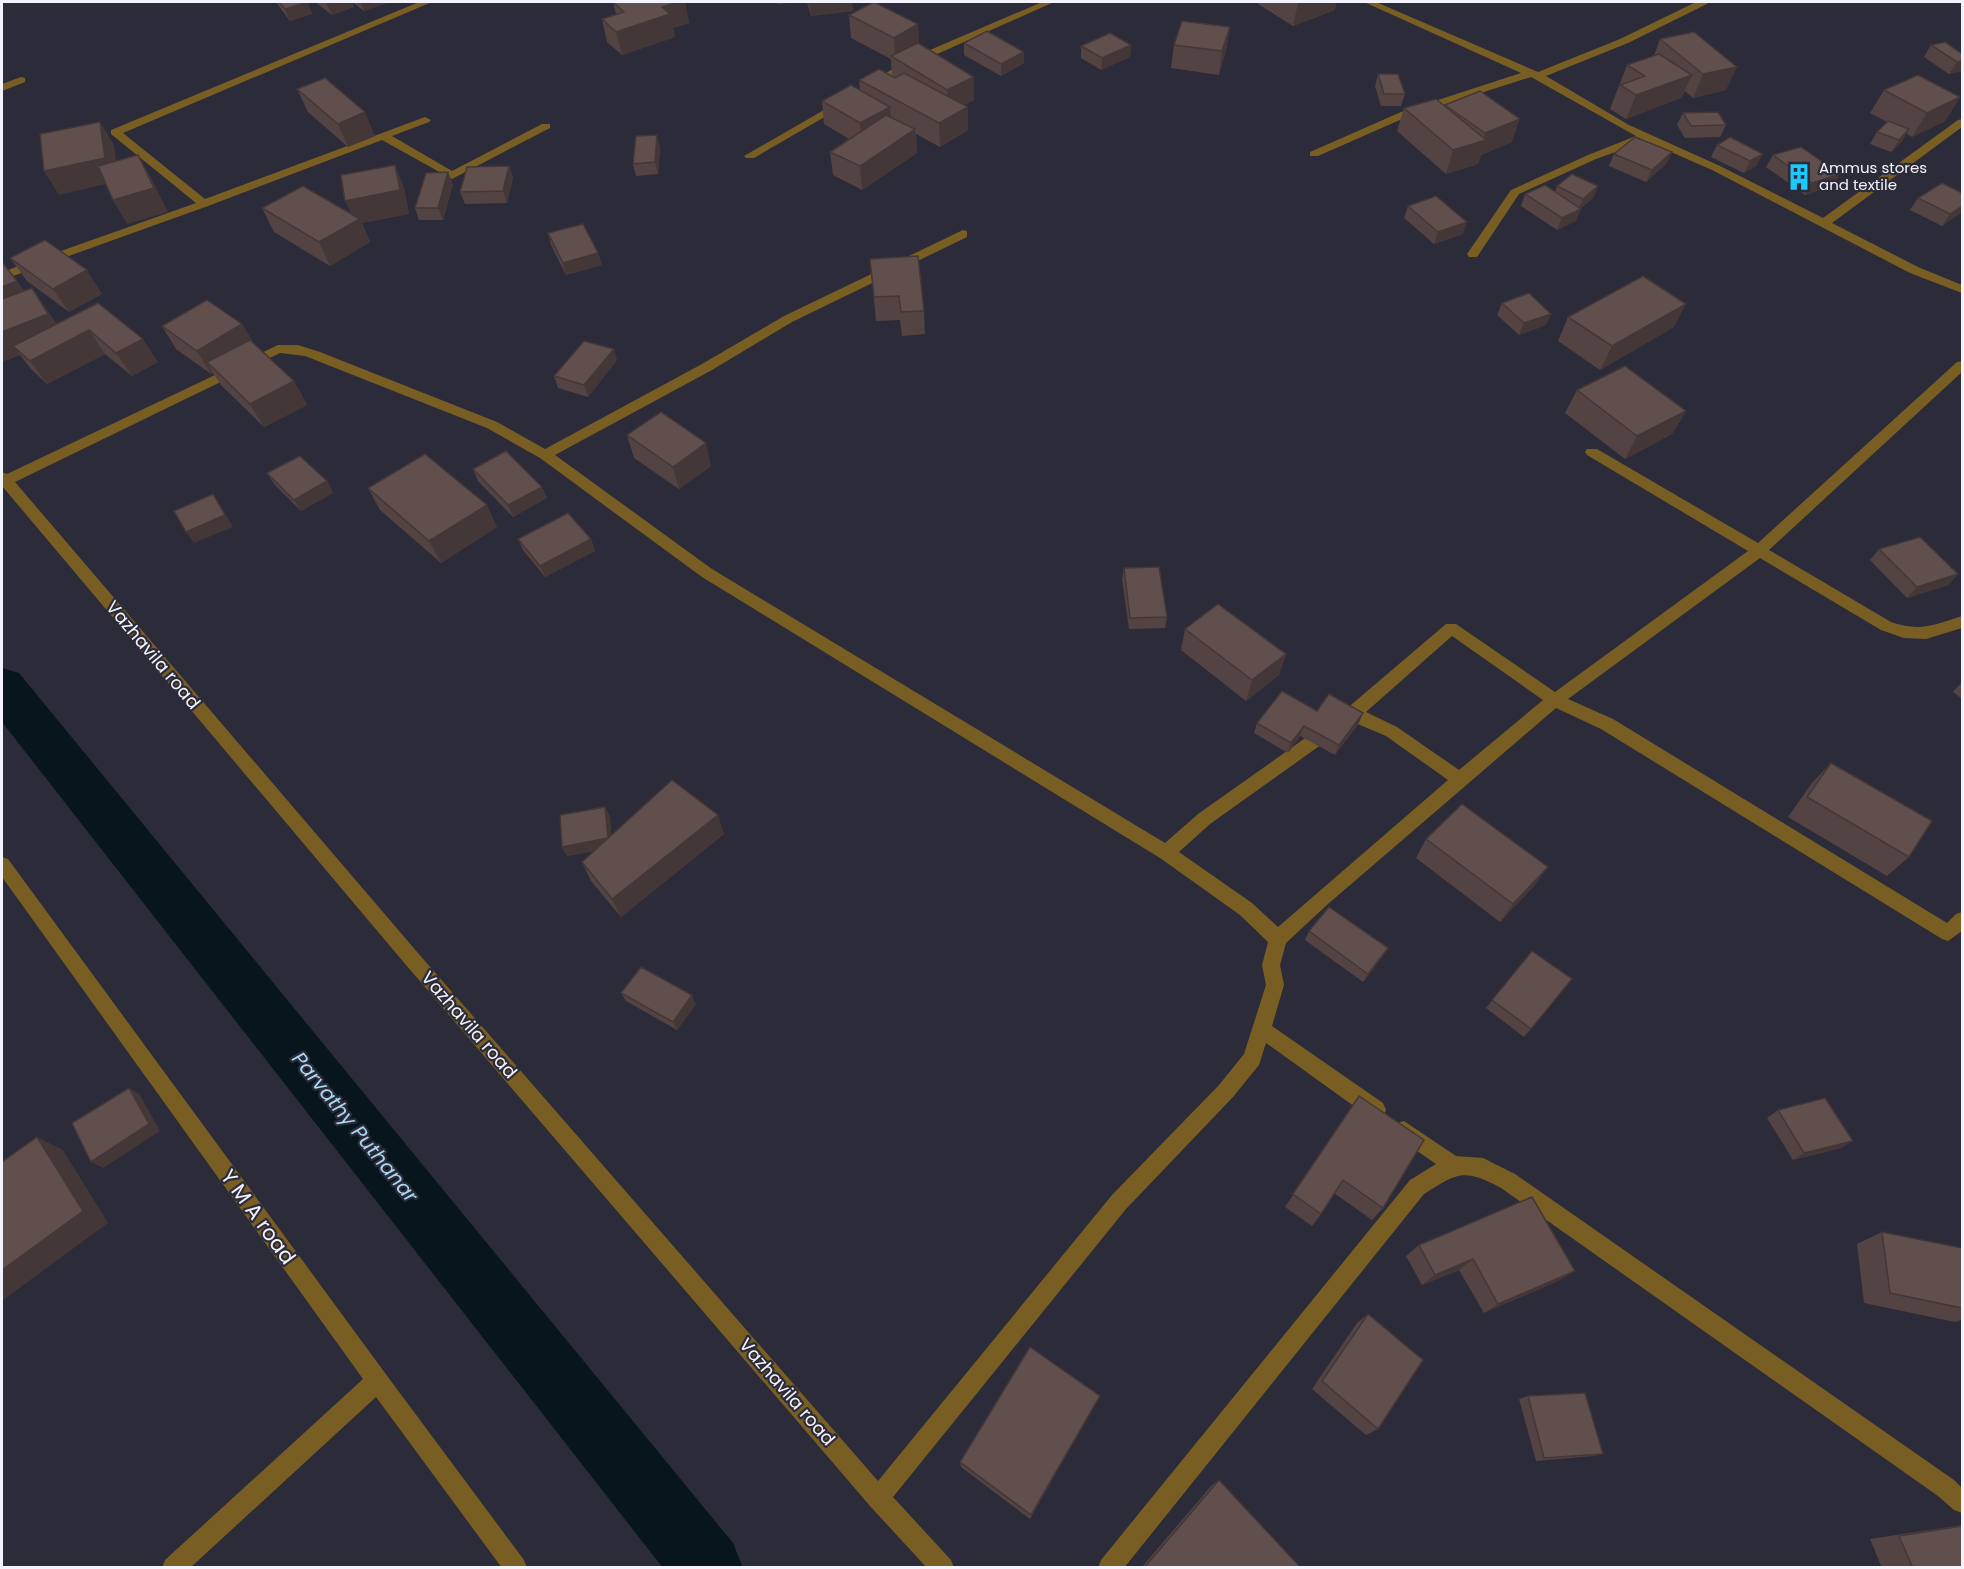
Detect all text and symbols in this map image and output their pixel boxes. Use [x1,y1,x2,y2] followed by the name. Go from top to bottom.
[1819,157,1927,195] place label: Ammus stores and textile
[1784,162,1814,192] building icon: Ammus stores and textile
[101,595,206,714] street label: Vazhavila road
[416,966,523,1084] street label: Vazhavila road
[285,1046,425,1209] water label: Parvathy Puthanar
[214,1163,303,1270] street label: Y M A road
[734,1333,841,1451] street label: Vazhavila road

